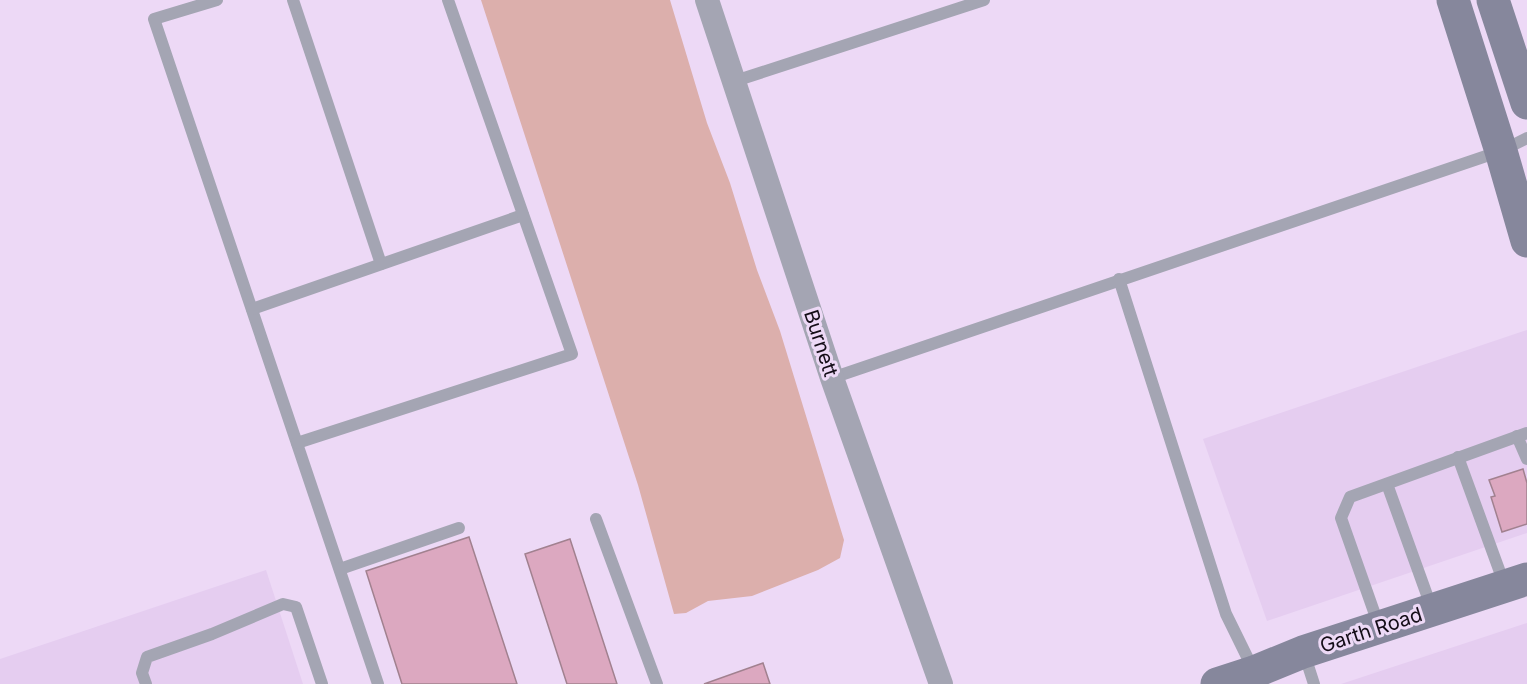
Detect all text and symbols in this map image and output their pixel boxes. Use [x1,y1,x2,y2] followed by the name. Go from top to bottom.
[799,307,843,380] street label: Burnett
[1317,602,1425,658] street label: Garth Road

